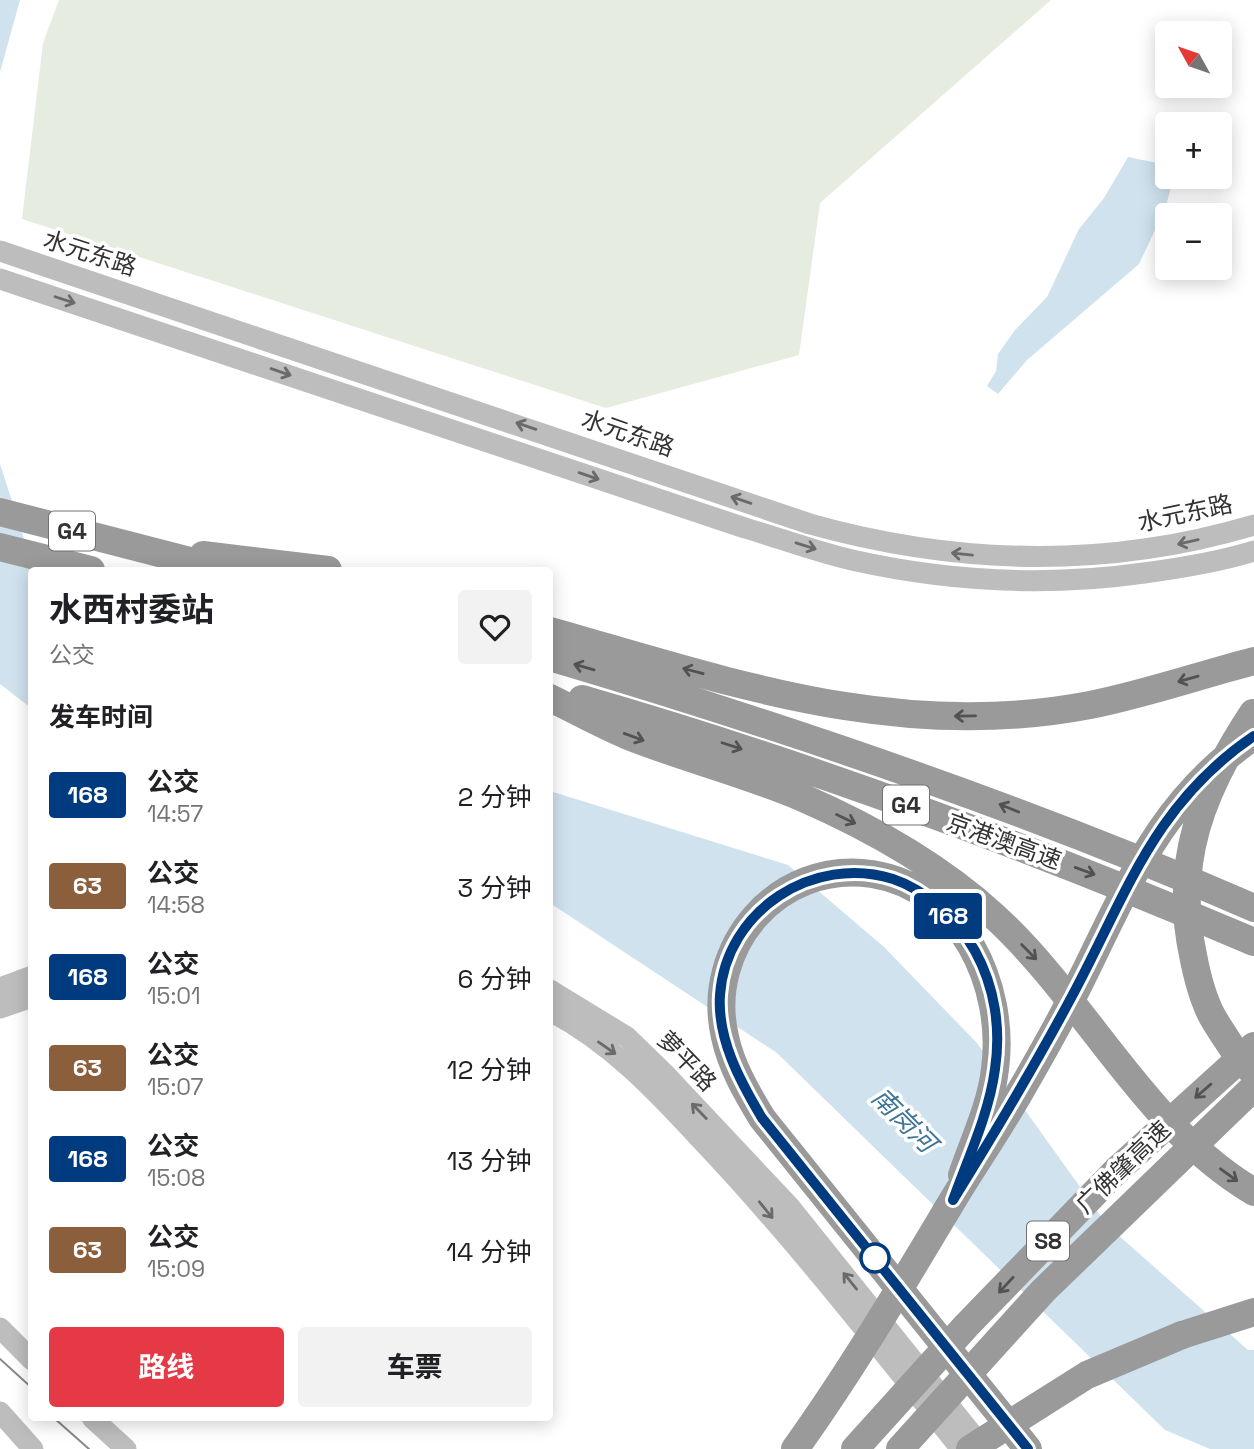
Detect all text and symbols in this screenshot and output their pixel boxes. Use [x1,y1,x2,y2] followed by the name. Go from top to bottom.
[1155,21,1232,98] north arrow
[1155,21,1232,280] map controls
[1155,112,1232,189] button: +
[1155,203,1232,280] button: −
[40,223,140,283] street label: 水元东路
[54,295,76,308] one-way arrow
[269,367,291,379] one-way arrow
[578,403,678,463] street label: 水元东路
[516,419,538,431] one-way arrow
[578,471,600,483] one-way arrow
[1135,488,1235,538] street label: 水元东路
[731,493,753,505] one-way arrow
[49,512,95,551] road number: G4
[1177,536,1200,549] one-way arrow
[794,541,816,554] one-way arrow
[951,547,974,560] one-way arrow
[49,589,214,631] text: 水西村委站
[458,590,532,664] button: heart
[49,640,95,670] text: 公交
[573,660,595,673] one-way arrow
[682,664,705,677] one-way arrow
[1177,673,1200,686] one-way arrow
[49,700,153,734] text: 发车时间
[953,710,976,723] one-way arrow
[622,732,644,744] one-way arrow
[721,740,743,753] one-way arrow
[147,765,199,799] text: 公交
[67,779,108,810] text: 168
[458,780,532,814] text: 2 分钟
[883,786,929,824] road number: G4
[147,799,203,829] text: 14:57
[999,801,1021,814] one-way arrow
[942,806,1066,876] street label: 京港澳高速
[835,812,856,826] one-way arrow
[147,856,199,890] text: 公交
[1073,866,1095,879] one-way arrow
[73,870,102,901] text: 63
[458,871,532,905] text: 3 分钟
[147,890,205,920] text: 14:58
[908,893,988,939] line badge: 168
[928,900,968,931] text: 168
[1020,943,1037,960] one-way arrow
[147,947,199,981] text: 公交
[67,961,108,992] text: 168
[457,962,532,996] text: 6 分钟
[147,981,201,1011] text: 15:01
[651,1024,723,1098] street label: 萝平路
[147,1038,199,1072] text: 公交
[597,1041,616,1055] one-way arrow
[73,1052,102,1083] text: 63
[447,1053,532,1087] text: 12 分钟
[147,1072,204,1102] text: 15:07
[864,1080,947,1163] water label: 南岗河
[1194,1083,1212,1099] one-way arrow
[691,1103,708,1120] one-way arrow
[1069,1114,1177,1220] street label: 广佛肇高速
[147,1129,199,1163] text: 公交
[67,1143,108,1174] text: 168
[447,1144,532,1178] text: 13 分钟
[147,1163,205,1193] text: 15:08
[1219,1168,1238,1182] one-way arrow
[758,1201,774,1219] one-way arrow
[147,1220,199,1254] text: 公交
[1027,1222,1069,1260] road number: S8
[73,1234,102,1265] text: 63
[446,1235,532,1269] text: 14 分钟
[860,1243,890,1273] unlabelled marker
[147,1254,205,1284] text: 15:09
[842,1272,858,1290] one-way arrow
[997,1276,1014,1293] one-way arrow
[49,1327,284,1407] button: 路线
[298,1327,532,1407] button: 车票

